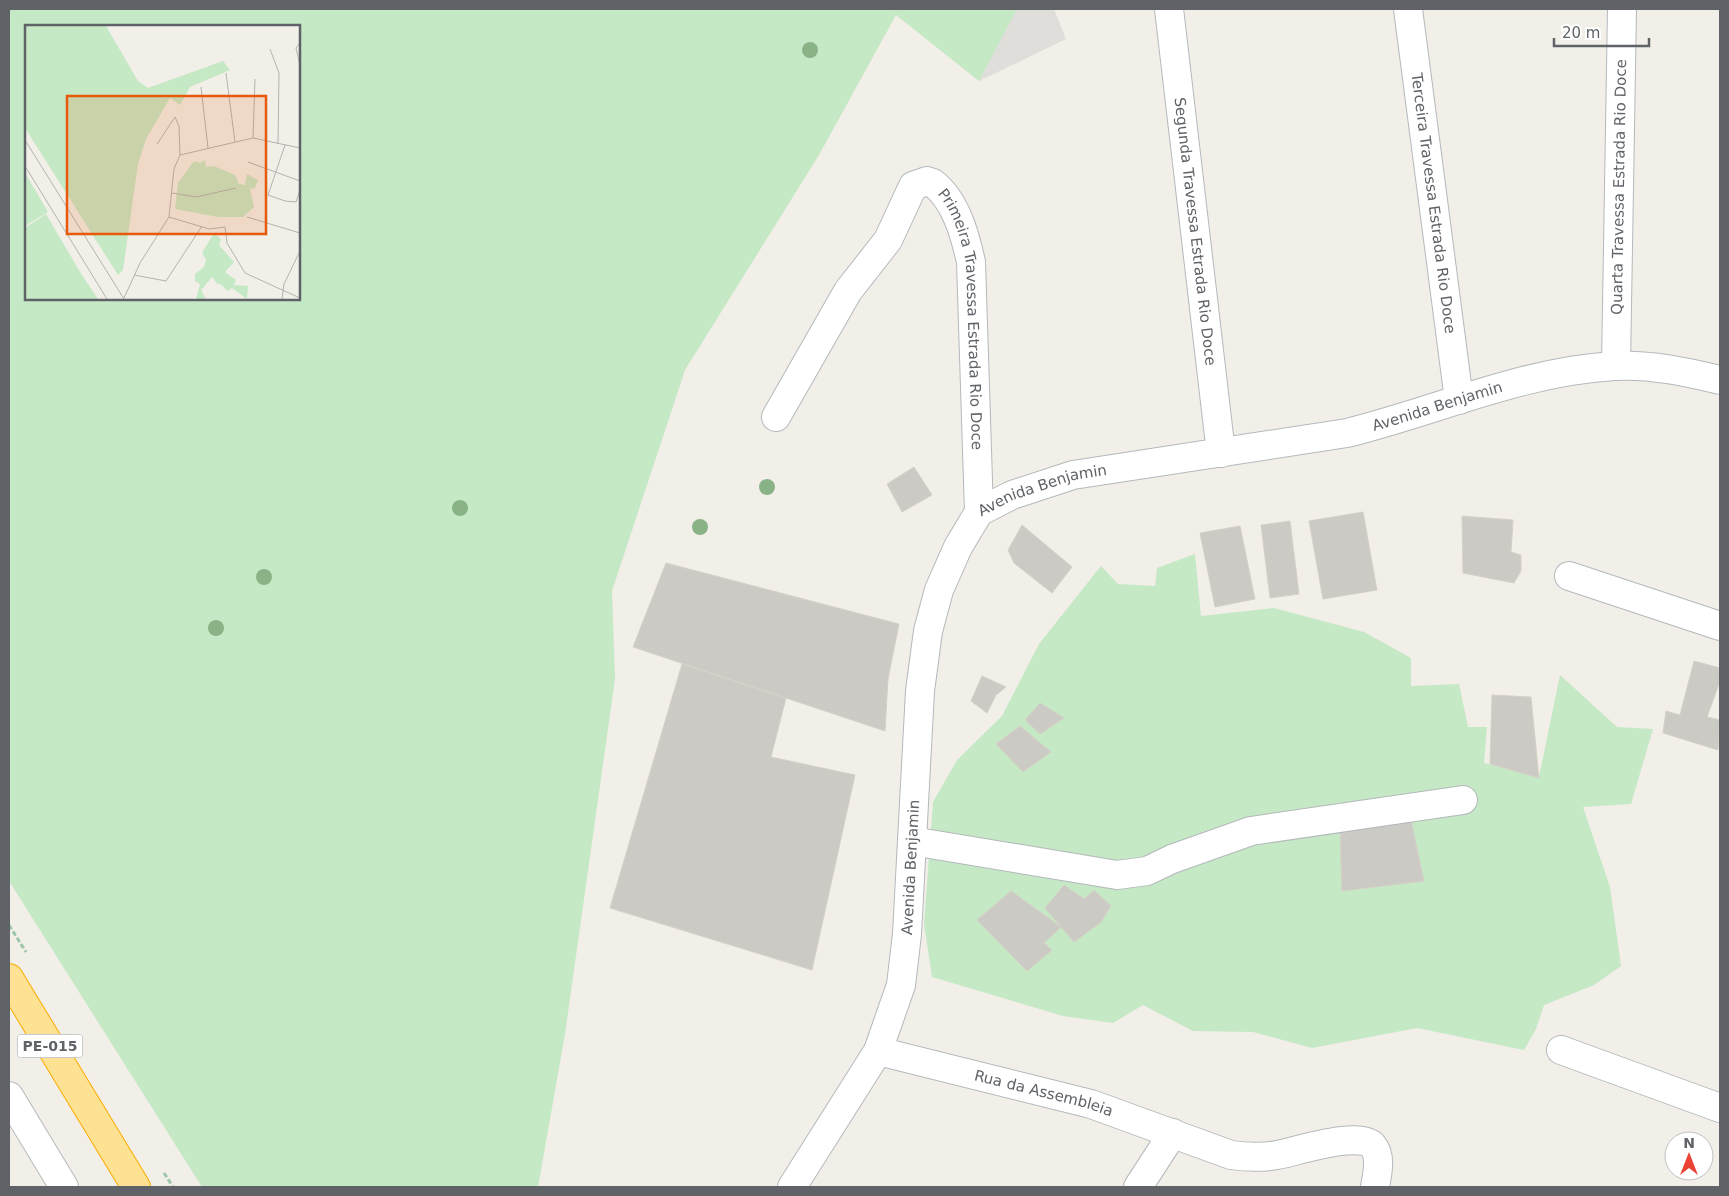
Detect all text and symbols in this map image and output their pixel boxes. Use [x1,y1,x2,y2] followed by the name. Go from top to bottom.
[1554,15,1649,47] scale bar
[1562,24,1600,42] text: 20 m
[25,25,300,300] inset map
[1608,59,1630,315] street label: Quarta Travessa Estrada Rio Doce
[1407,71,1459,335] street label: Terceira Travessa Estrada Rio Doce
[1170,96,1220,367] street label: Segunda Travessa Estrada Rio Doce
[934,185,986,450] street label: Primeira Travessa Estrada Rio Doce
[1370,378,1505,435] street label: Avenida Benjamin
[975,461,1108,520] street label: Avenida Benjamin
[898,799,923,935] street label: Avenida Benjamin
[18,1034,82,1058] road number: PE-015
[972,1066,1116,1120] street label: Rua da Assembleia
[1664,1131,1714,1181] north arrow
[1683,1135,1695,1151] text: N

